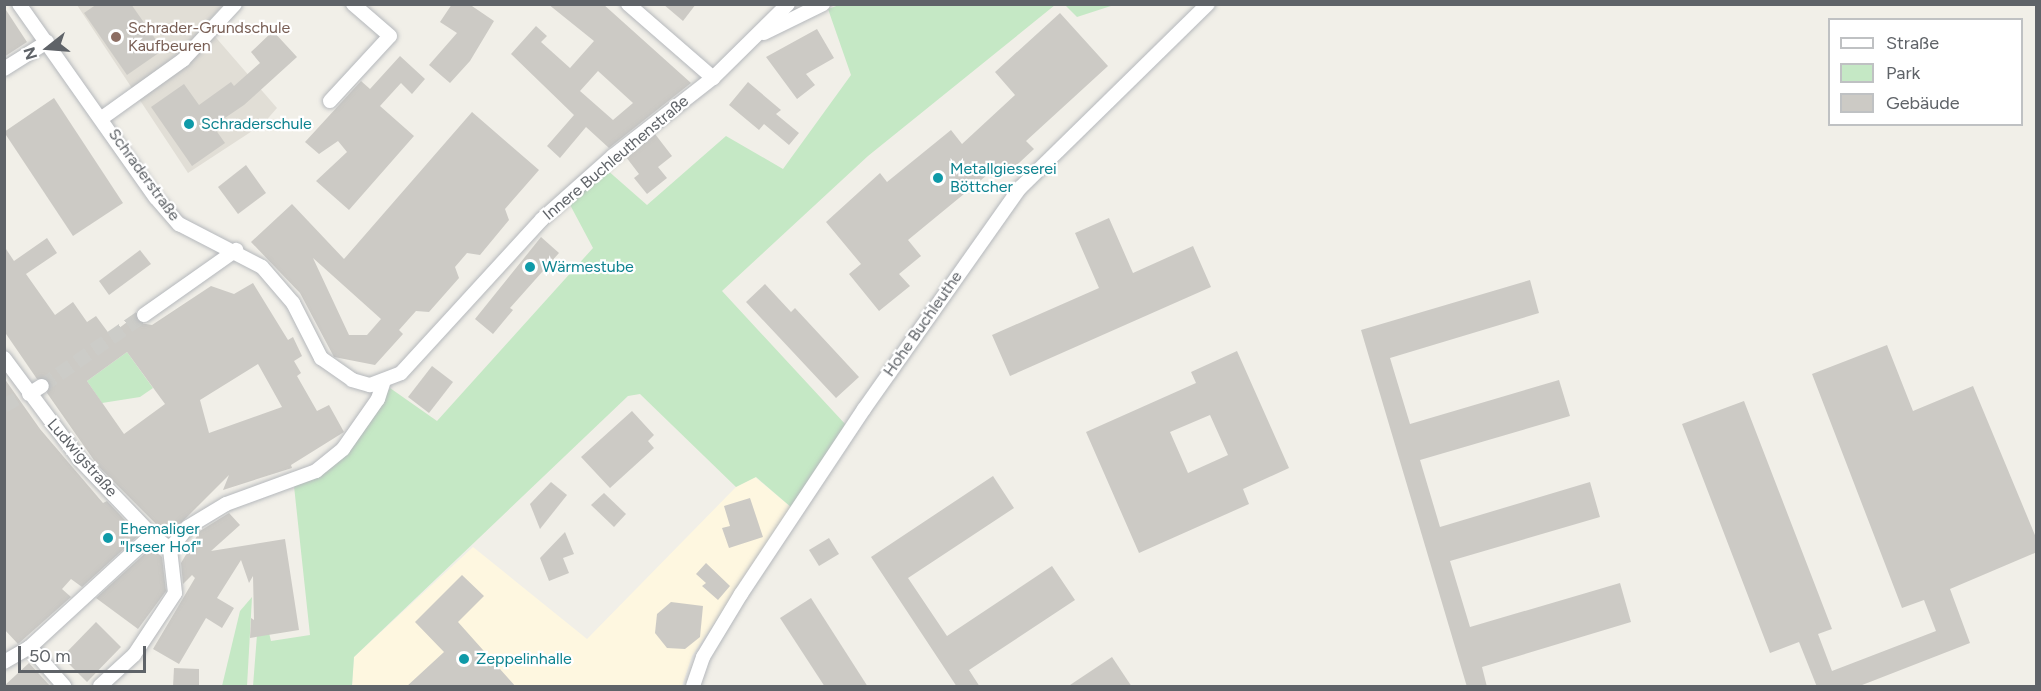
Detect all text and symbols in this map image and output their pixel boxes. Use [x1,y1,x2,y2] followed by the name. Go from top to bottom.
[18,18,78,78] north arrow
[128,18,290,56] place label: Schrader-Grundschule Kaufbeuren
[1828,18,2023,126] legend
[109,30,123,44] marker: Schrader-Grundschule Kaufbeuren
[1886,32,1939,54] text: Straße
[19,45,41,62] text: N
[1886,62,1920,84] text: Park
[539,92,693,224] street label: Innere Buchleuthenstraße
[1886,92,1960,114] text: Gebäude
[201,114,312,134] place label: Schraderschule
[182,117,196,131] marker: Schraderschule
[104,125,184,225] street label: Schraderstraße
[950,159,1057,197] place label: Metallgiesserei Böttcher
[931,171,945,185] marker: Metallgiesserei Böttcher
[542,257,634,277] place label: Wärmestube
[523,260,537,274] marker: Wärmestube
[880,268,966,380] street label: Hohe Buchleuthe
[43,415,121,501] street label: Ludwigstraße
[120,519,201,557] place label: Ehemaliger "Irseer Hof"
[101,531,115,545] marker: Ehemaliger "Irseer Hof"
[21,634,148,672] scale bar
[29,645,71,667] text: 50 m
[476,649,572,669] place label: Zeppelinhalle
[457,652,471,666] marker: Zeppelinhalle

